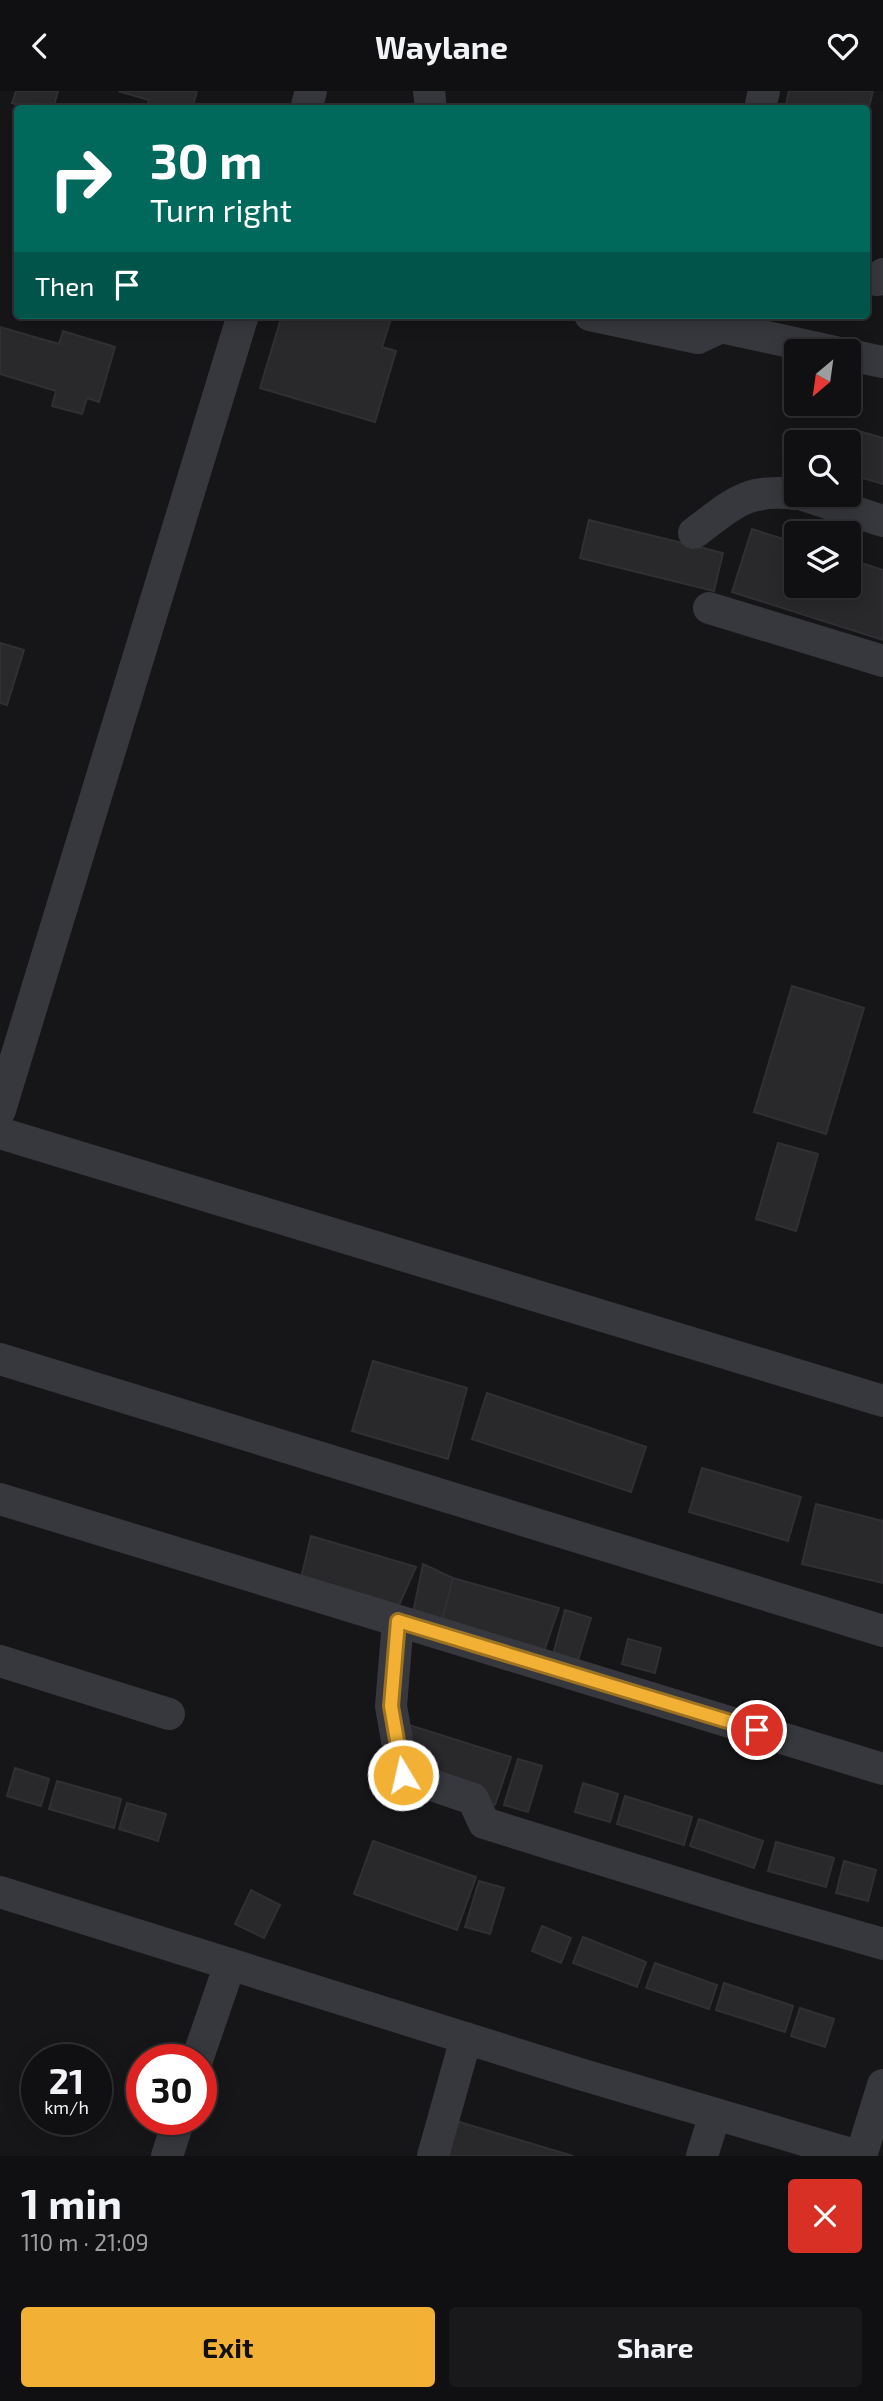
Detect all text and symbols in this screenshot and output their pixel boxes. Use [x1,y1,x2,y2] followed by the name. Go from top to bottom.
[21,27,59,65] icon: back
[375,27,508,65] text: Waylane
[824,27,862,65] icon: heart
[150,130,262,189] text: 30 m
[35,133,126,224] icon: right
[150,190,292,228] text: Turn right
[108,266,146,304] icon: arrive
[35,270,94,301] text: Then
[784,339,861,417] north arrow
[784,339,861,598] map controls
[784,430,861,507] button: search
[784,521,861,598] button: layers
[727,1700,787,1760] pin
[738,1711,776,1749] icon: arrive
[366,1738,440,1812] position arrow
[126,2044,217,2135] speed limit sign: 30
[49,2059,84,2101] text: 21
[44,2096,89,2118] text: km/h
[21,2177,122,2227] text: 1 min
[788,2179,862,2253] button: close
[21,2228,149,2256] text: 110 m · 21:09
[21,2307,435,2387] button: Exit
[449,2307,862,2387] button: Share

